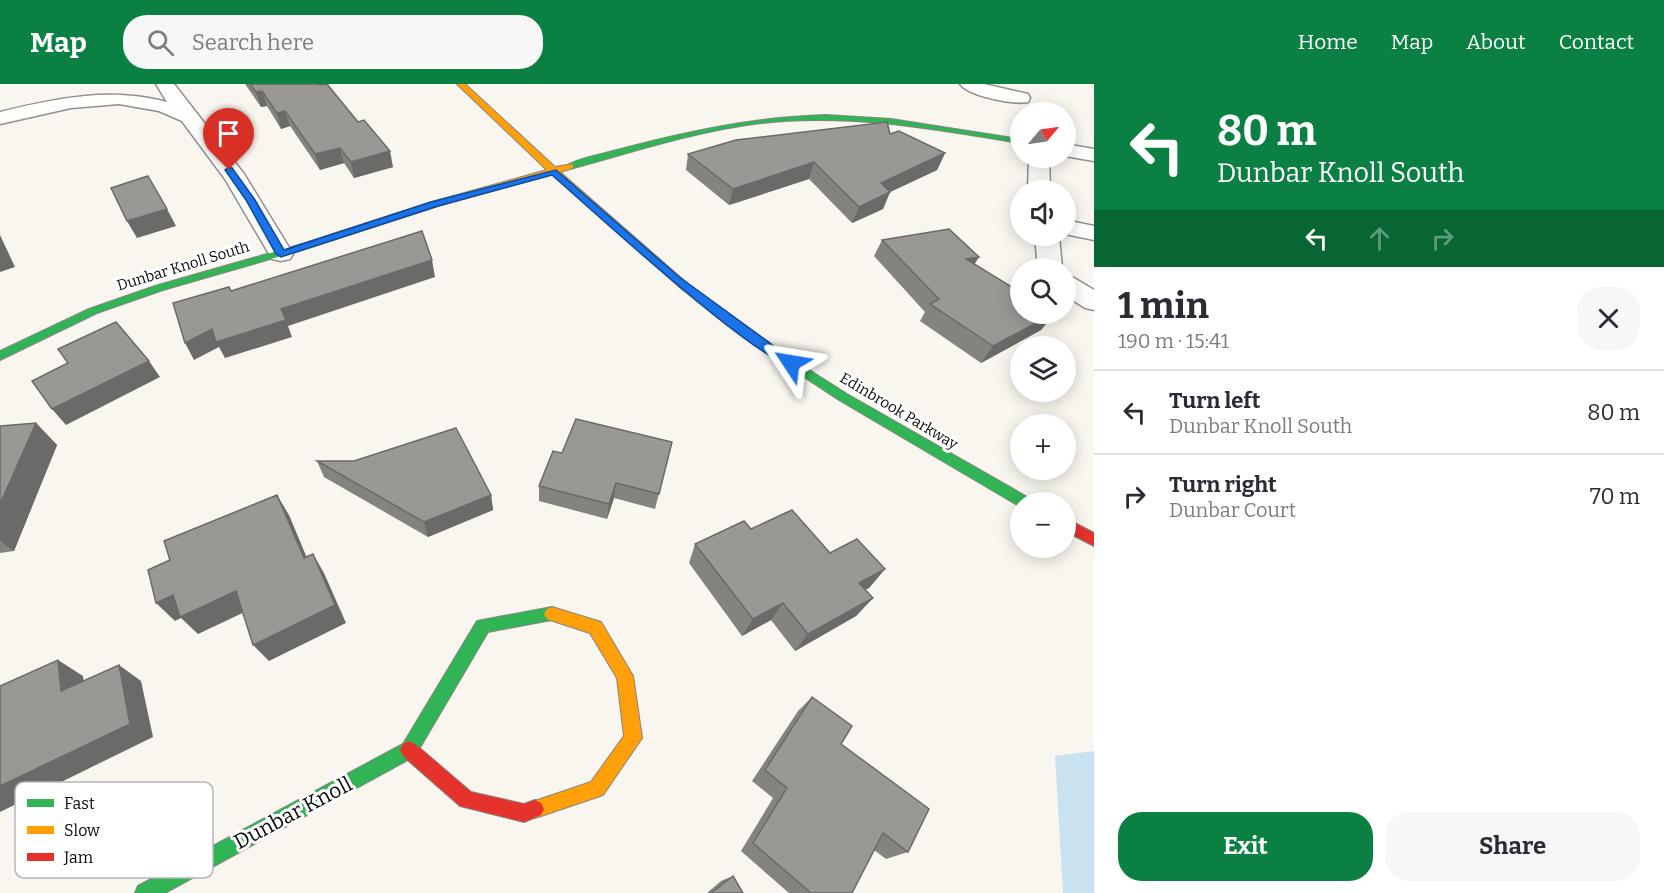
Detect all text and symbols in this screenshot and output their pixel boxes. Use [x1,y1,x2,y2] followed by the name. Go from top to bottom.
[123,15,543,69] search box
[30,26,87,59] text: Map
[144,26,177,59] icon: search
[192,29,314,56] text: Search here
[1298,29,1358,55] text: Home
[1391,29,1433,55] text: Map
[1466,29,1526,55] text: About
[1559,29,1634,55] text: Contact
[1010,102,1076,168] north arrow
[1010,102,1076,558] map controls
[1217,106,1317,156] text: 80 m
[203,108,254,170] pin
[1118,108,1196,186] icon: left
[212,117,245,150] icon: arrive
[1217,157,1464,189] text: Dunbar Knoll South
[1010,180,1076,246] button: sound
[1300,222,1333,255] icon: left
[1363,222,1396,255] icon: ahead
[1426,222,1459,255] icon: right
[115,237,252,295] street label: Dunbar Knoll South
[1010,258,1076,324] button: search
[1118,284,1209,328] text: 1 min
[1577,287,1640,350] button: close
[1118,329,1229,353] text: 190 m · 15:41
[759,331,823,395] position arrow
[1010,336,1076,402] button: layers
[837,369,961,453] street label: Edinbrook Parkway
[1169,387,1261,414] text: Turn left
[1118,396,1151,429] icon: left
[1587,399,1640,426] text: 80 m
[1010,414,1076,480] button: +
[1169,414,1352,438] text: Dunbar Knoll South
[1169,471,1277,498] text: Turn right
[1118,480,1151,513] icon: right
[1590,483,1640,510] text: 70 m
[1010,492,1076,558] button: −
[1169,498,1296,522] text: Dunbar Court
[229,771,357,855] street label: Dunbar Knoll
[15,782,213,878] legend
[64,794,95,813] text: Fast
[1118,812,1373,881] button: Exit
[1385,812,1640,881] button: Share
[64,821,100,840] text: Slow
[63,848,93,867] text: Jam

